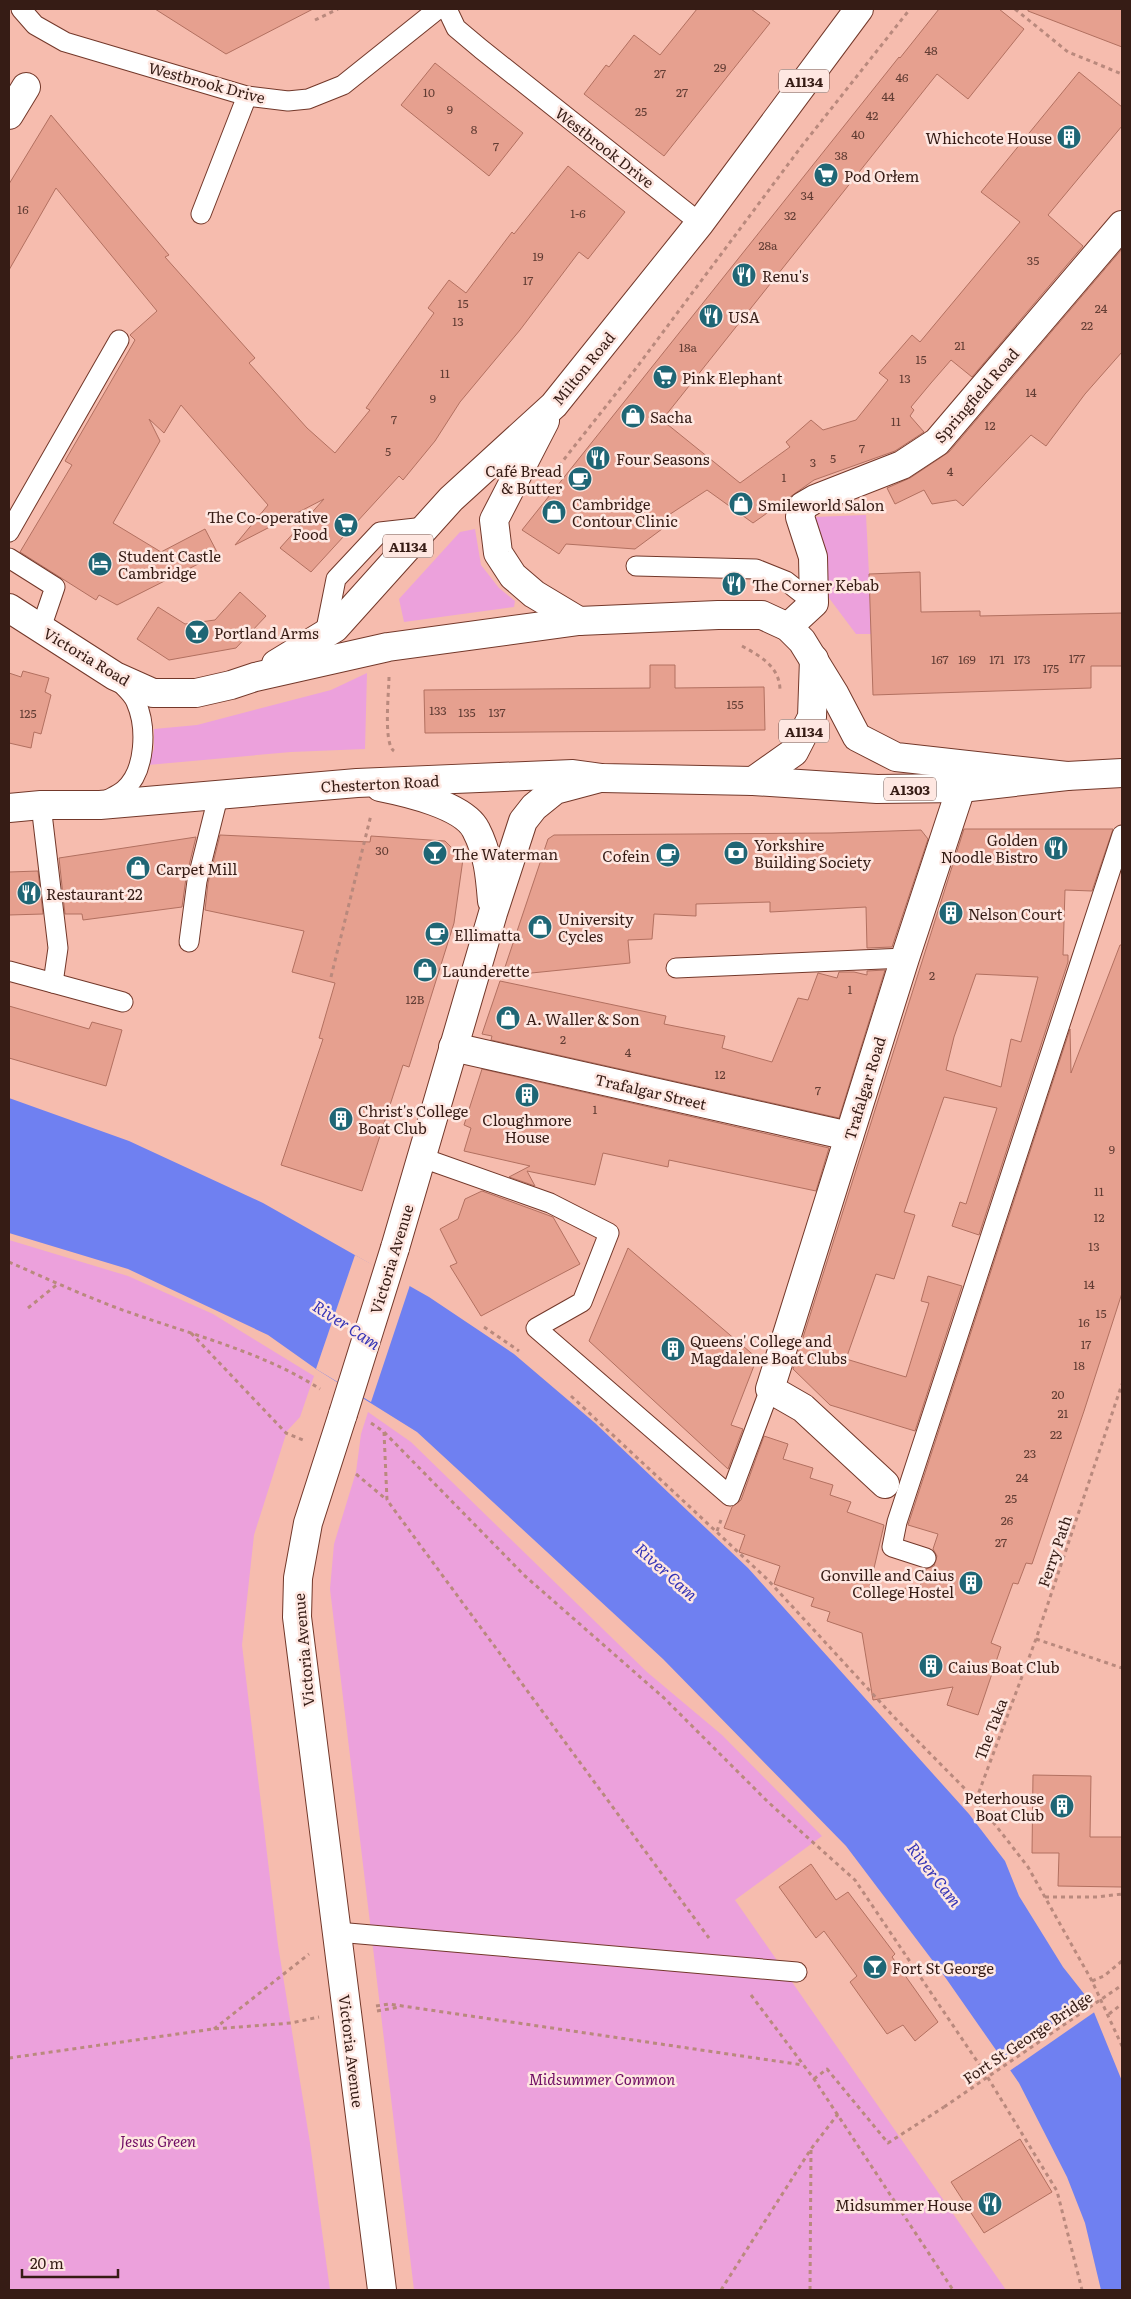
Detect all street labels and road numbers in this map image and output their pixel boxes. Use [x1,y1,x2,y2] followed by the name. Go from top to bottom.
[146,55,268,109] street label: Westbrook Drive
[779,70,829,92] road number: A1134
[551,101,660,193] street label: Westbrook Drive
[546,326,620,410] street label: Milton Road
[928,343,1024,447] street label: Springfield Road
[383,534,433,558] road number: A1134
[39,621,135,691] street label: Victoria Road
[779,719,829,742] road number: A1134
[320,768,440,798] street label: Chesterton Road
[884,778,936,801] road number: A1303
[837,1033,891,1143] street label: Trafalgar Road
[593,1067,709,1115] street label: Trafalgar Street
[363,1201,419,1317] street label: Victoria Avenue
[1031,1512,1077,1590] street label: Ferry Path
[287,1592,319,1708] street label: Victoria Avenue
[968,1694,1013,1763] street label: The Taka
[958,1985,1097,2089] street label: Fort St George Bridge
[334,1993,370,2109] street label: Victoria Avenue

